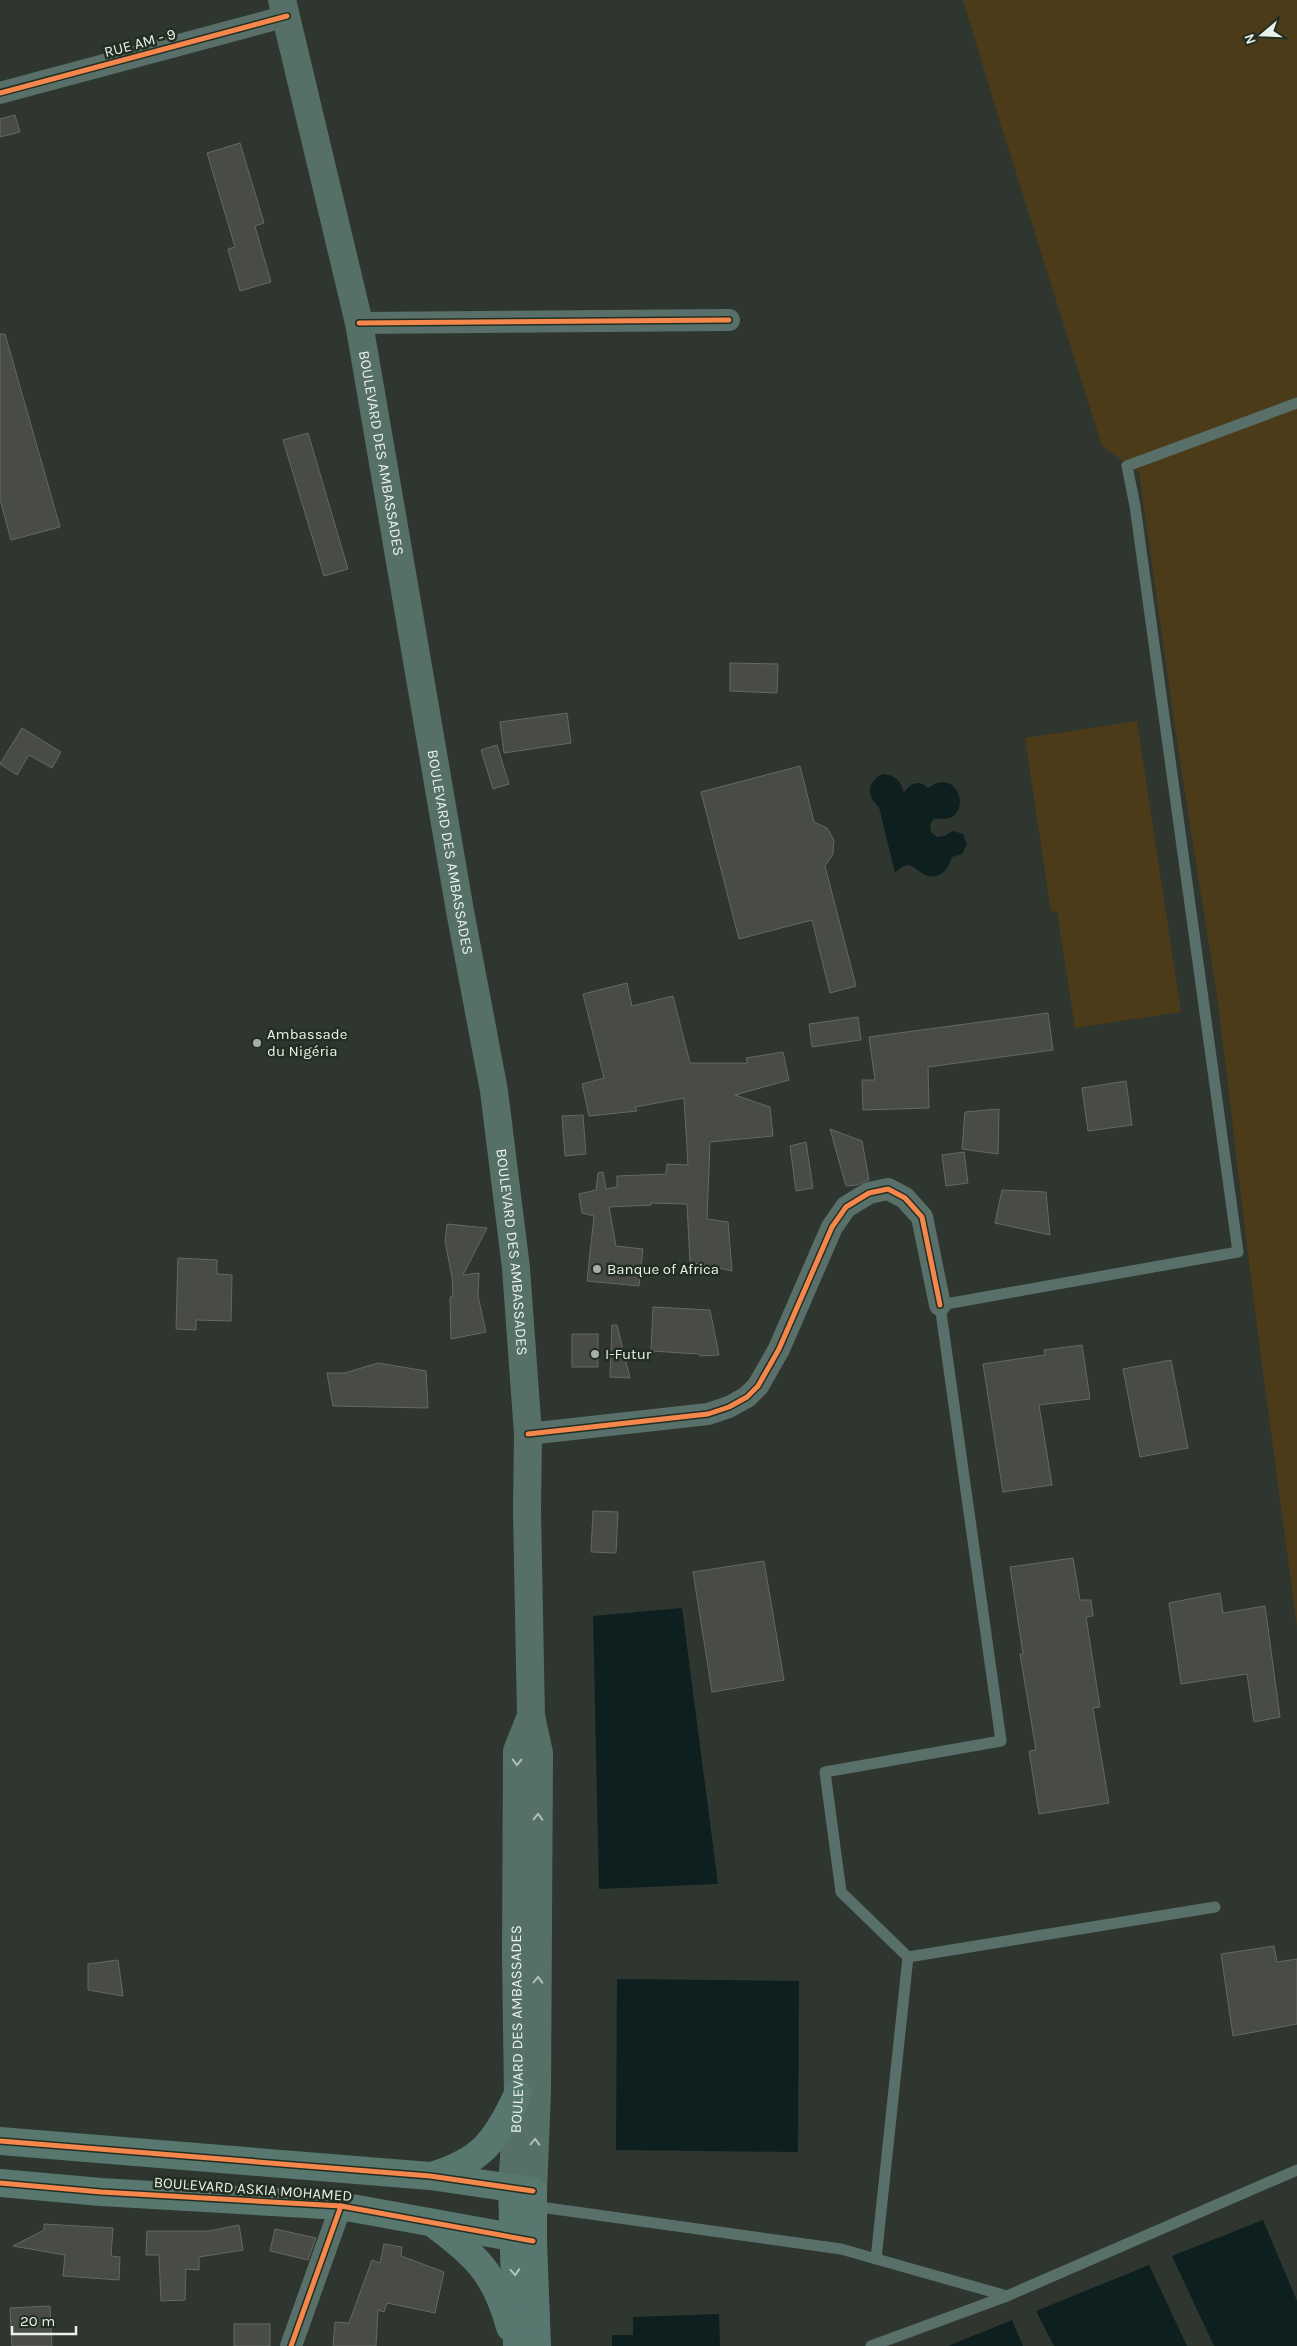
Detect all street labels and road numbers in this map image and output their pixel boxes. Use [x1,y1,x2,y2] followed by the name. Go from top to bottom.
[102,25,178,61] street label: RUE AM - 9
[355,349,408,557] street label: BOULEVARD DES AMBASSADES
[423,748,477,956] street label: BOULEVARD DES AMBASSADES
[492,1148,531,1356] street label: BOULEVARD DES AMBASSADES
[507,1925,527,2134] street label: BOULEVARD DES AMBASSADES
[153,2173,353,2205] street label: BOULEVARD ASKIA MOHAMED

